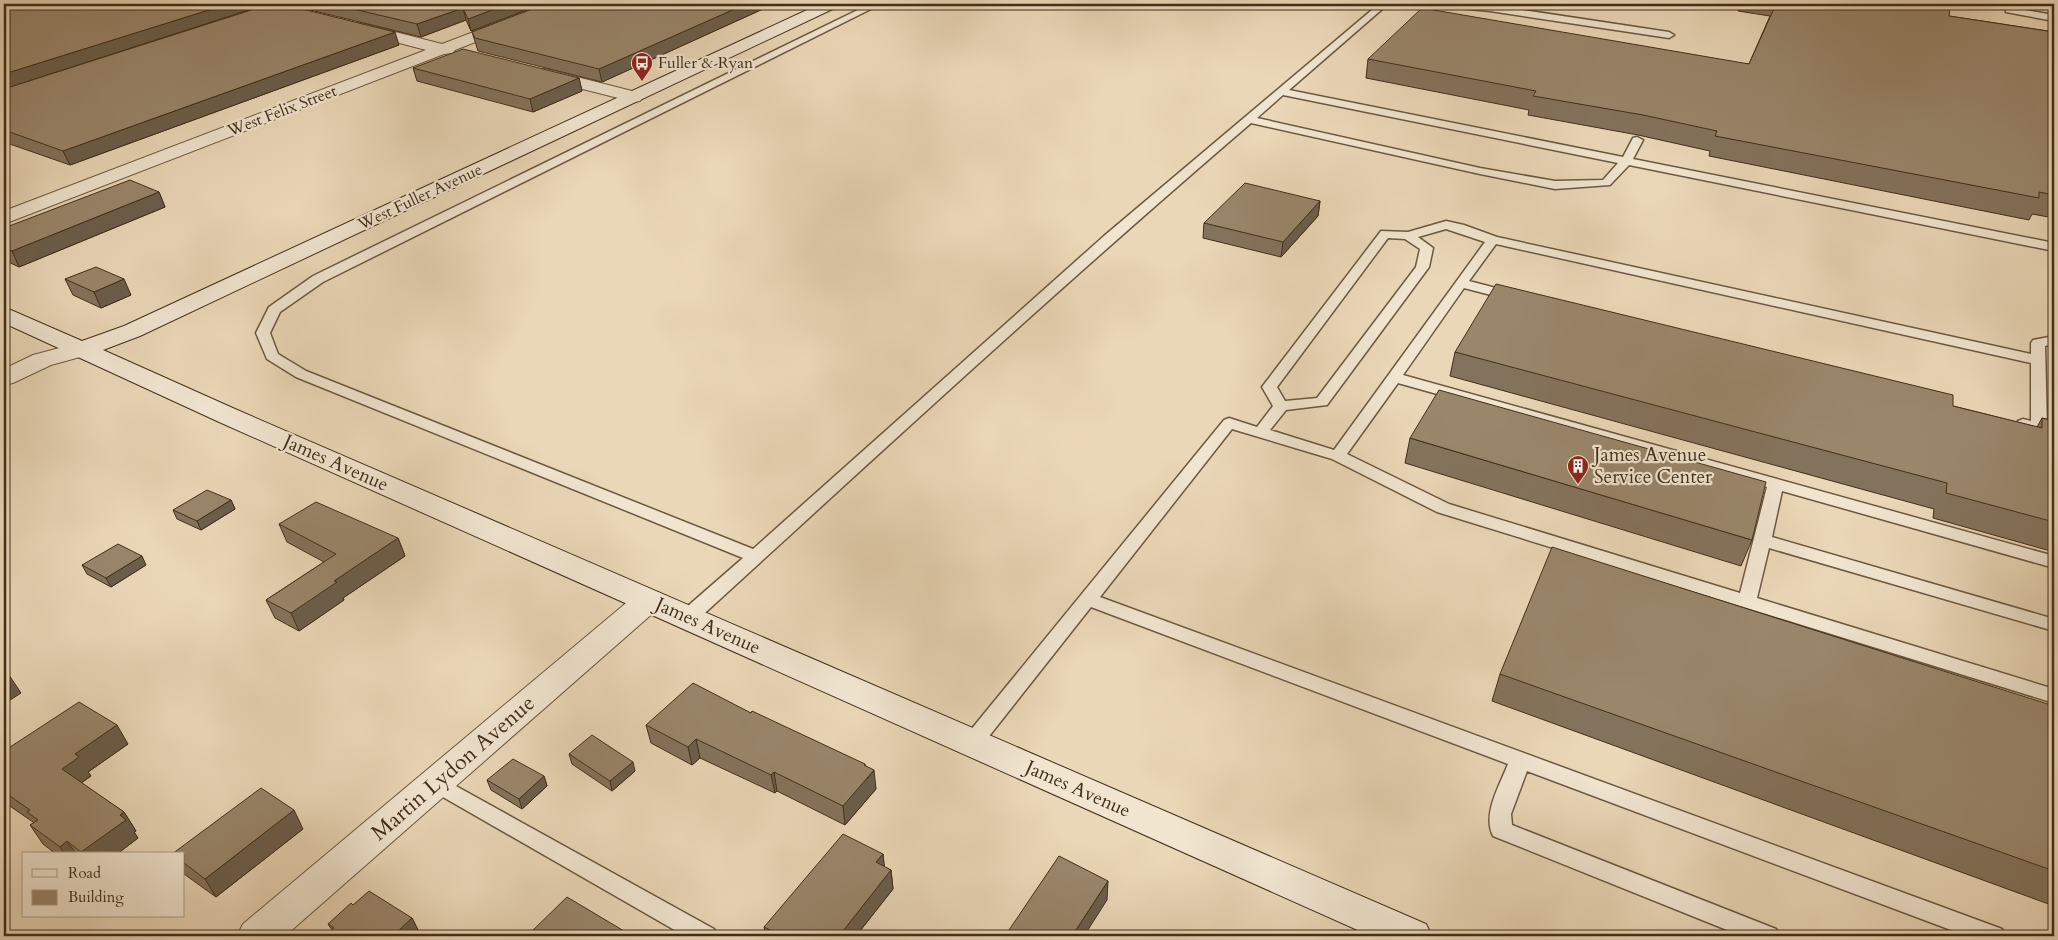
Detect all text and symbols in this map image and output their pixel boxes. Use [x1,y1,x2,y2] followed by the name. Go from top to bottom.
[630,51,654,82] bus stop icon: Fuller & Ryan
[658,52,753,74] place label: Fuller & Ryan
[223,80,340,142] street label: West Felix Street
[353,159,486,236] street label: West Fuller Avenue
[277,427,393,498] street label: James Avenue
[1591,442,1712,490] place label: James Avenue Service Center
[1566,454,1590,485] building icon: James Avenue Service Center
[649,590,765,661] street label: James Avenue
[365,688,541,848] street label: Martin Lydon Avenue
[1019,753,1135,824] street label: James Avenue
[22,852,185,918] legend
[68,863,101,883] text: Road
[68,887,124,907] text: Building

